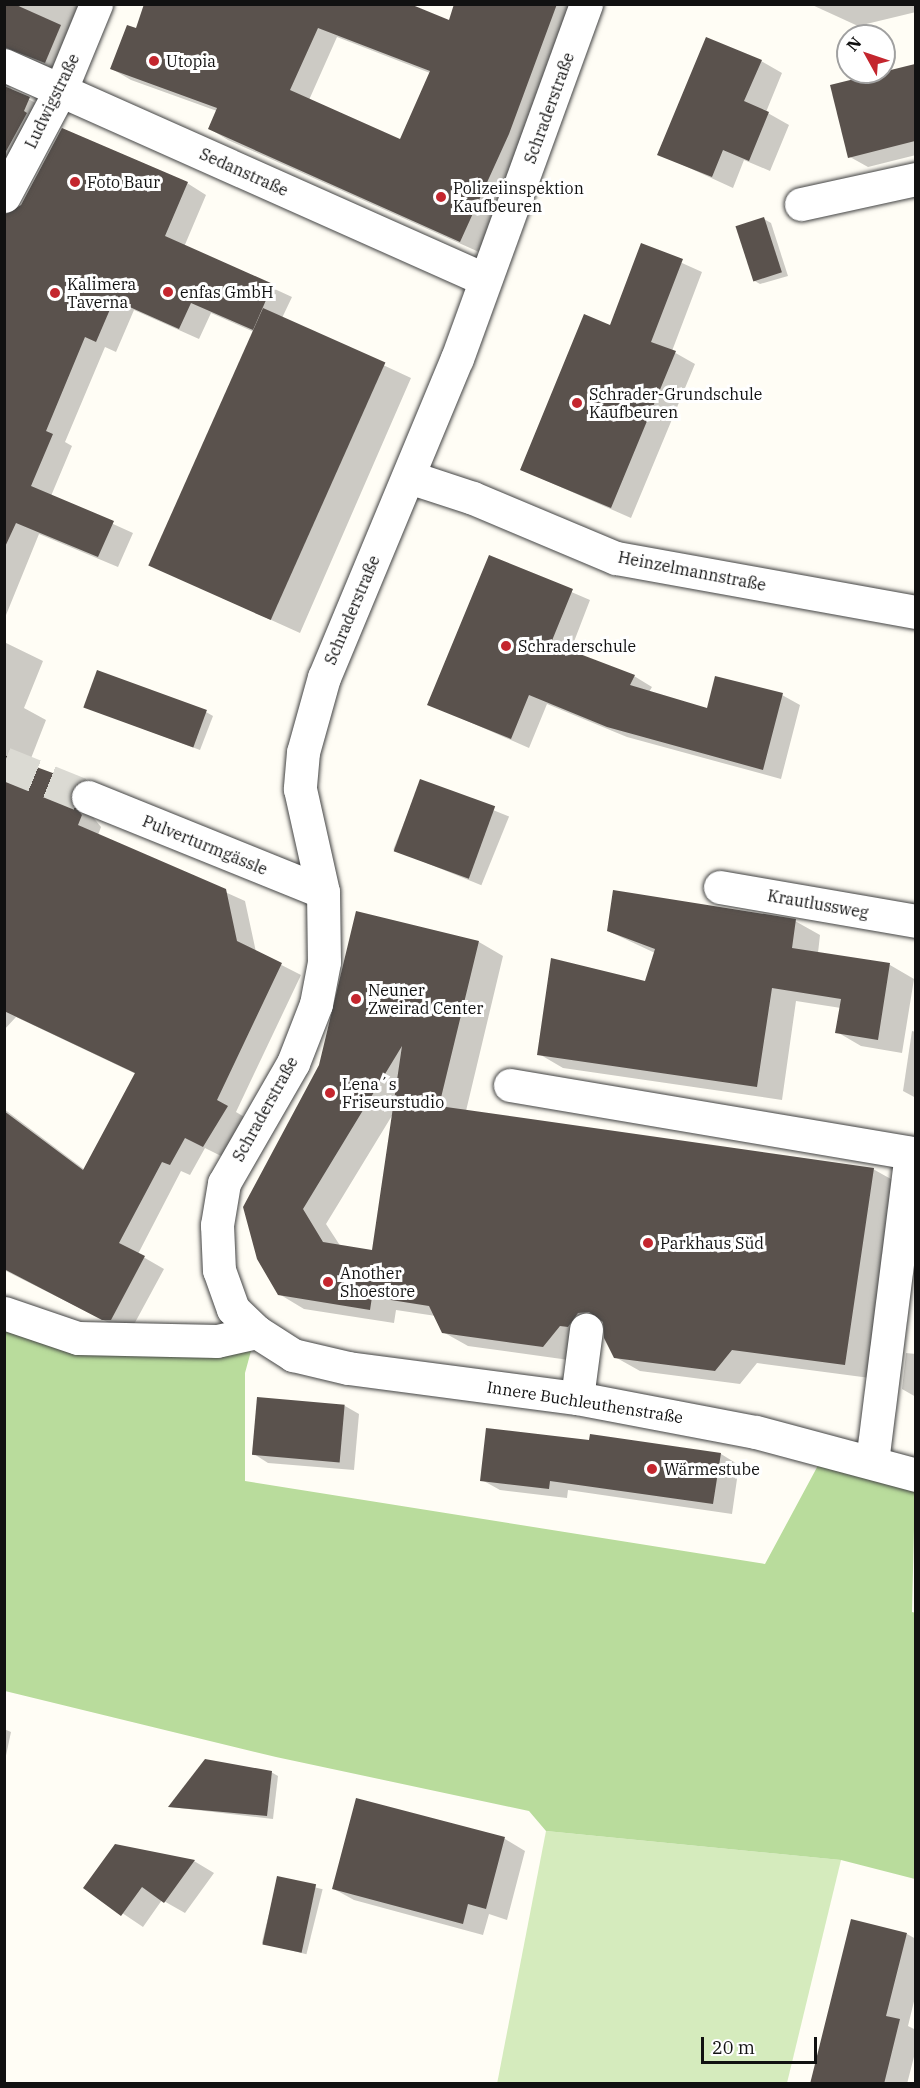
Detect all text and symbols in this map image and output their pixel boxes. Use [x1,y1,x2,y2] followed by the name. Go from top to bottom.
[836,24,896,84] north arrow
[842,32,865,55] text: N
[21,50,83,152] street label: Ludwigstraße
[520,50,578,166] street label: Schraderstraße
[166,51,216,71] place label: Utopia
[147,54,161,68] marker: Utopia
[197,144,291,200] street label: Sedanstraße
[87,172,160,192] place label: Foto Baur
[68,175,82,189] marker: Foto Baur
[453,178,584,216] place label: Polizeiinspektion Kaufbeuren
[434,190,448,204] marker: Polizeiinspektion Kaufbeuren
[67,274,136,312] place label: Kalimera Taverna
[180,282,273,302] place label: enfas GmbH
[161,285,175,299] marker: enfas GmbH
[48,286,62,300] marker: Kalimera Taverna
[589,384,762,422] place label: Schrader-Grundschule Kaufbeuren
[570,396,584,410] marker: Schrader-Grundschule Kaufbeuren
[616,547,768,595] street label: Heinzelmannstraße
[320,552,384,668] street label: Schraderstraße
[518,636,636,656] place label: Schraderschule
[499,639,513,653] marker: Schraderschule
[140,811,270,879] street label: Pulverturmgässle
[766,886,870,922] street label: Krautlussweg
[368,980,483,1018] place label: Neuner Zweirad Center
[349,992,363,1006] marker: Neuner Zweirad Center
[228,1053,302,1165] street label: Schraderstraße
[342,1074,444,1112] place label: Lena´s Friseurstudio
[323,1086,337,1100] marker: Lena´s Friseurstudio
[660,1233,764,1253] place label: Parkhaus Süd
[641,1236,655,1250] marker: Parkhaus Süd
[340,1263,415,1301] place label: Another Shoestore
[321,1275,335,1289] marker: Another Shoestore
[486,1377,684,1427] street label: Innere Buchleuthenstraße
[664,1459,760,1479] place label: Wärmestube
[645,1462,659,1476] marker: Wärmestube
[704,2025,820,2063] scale bar
[712,2036,755,2059] text: 20 m

